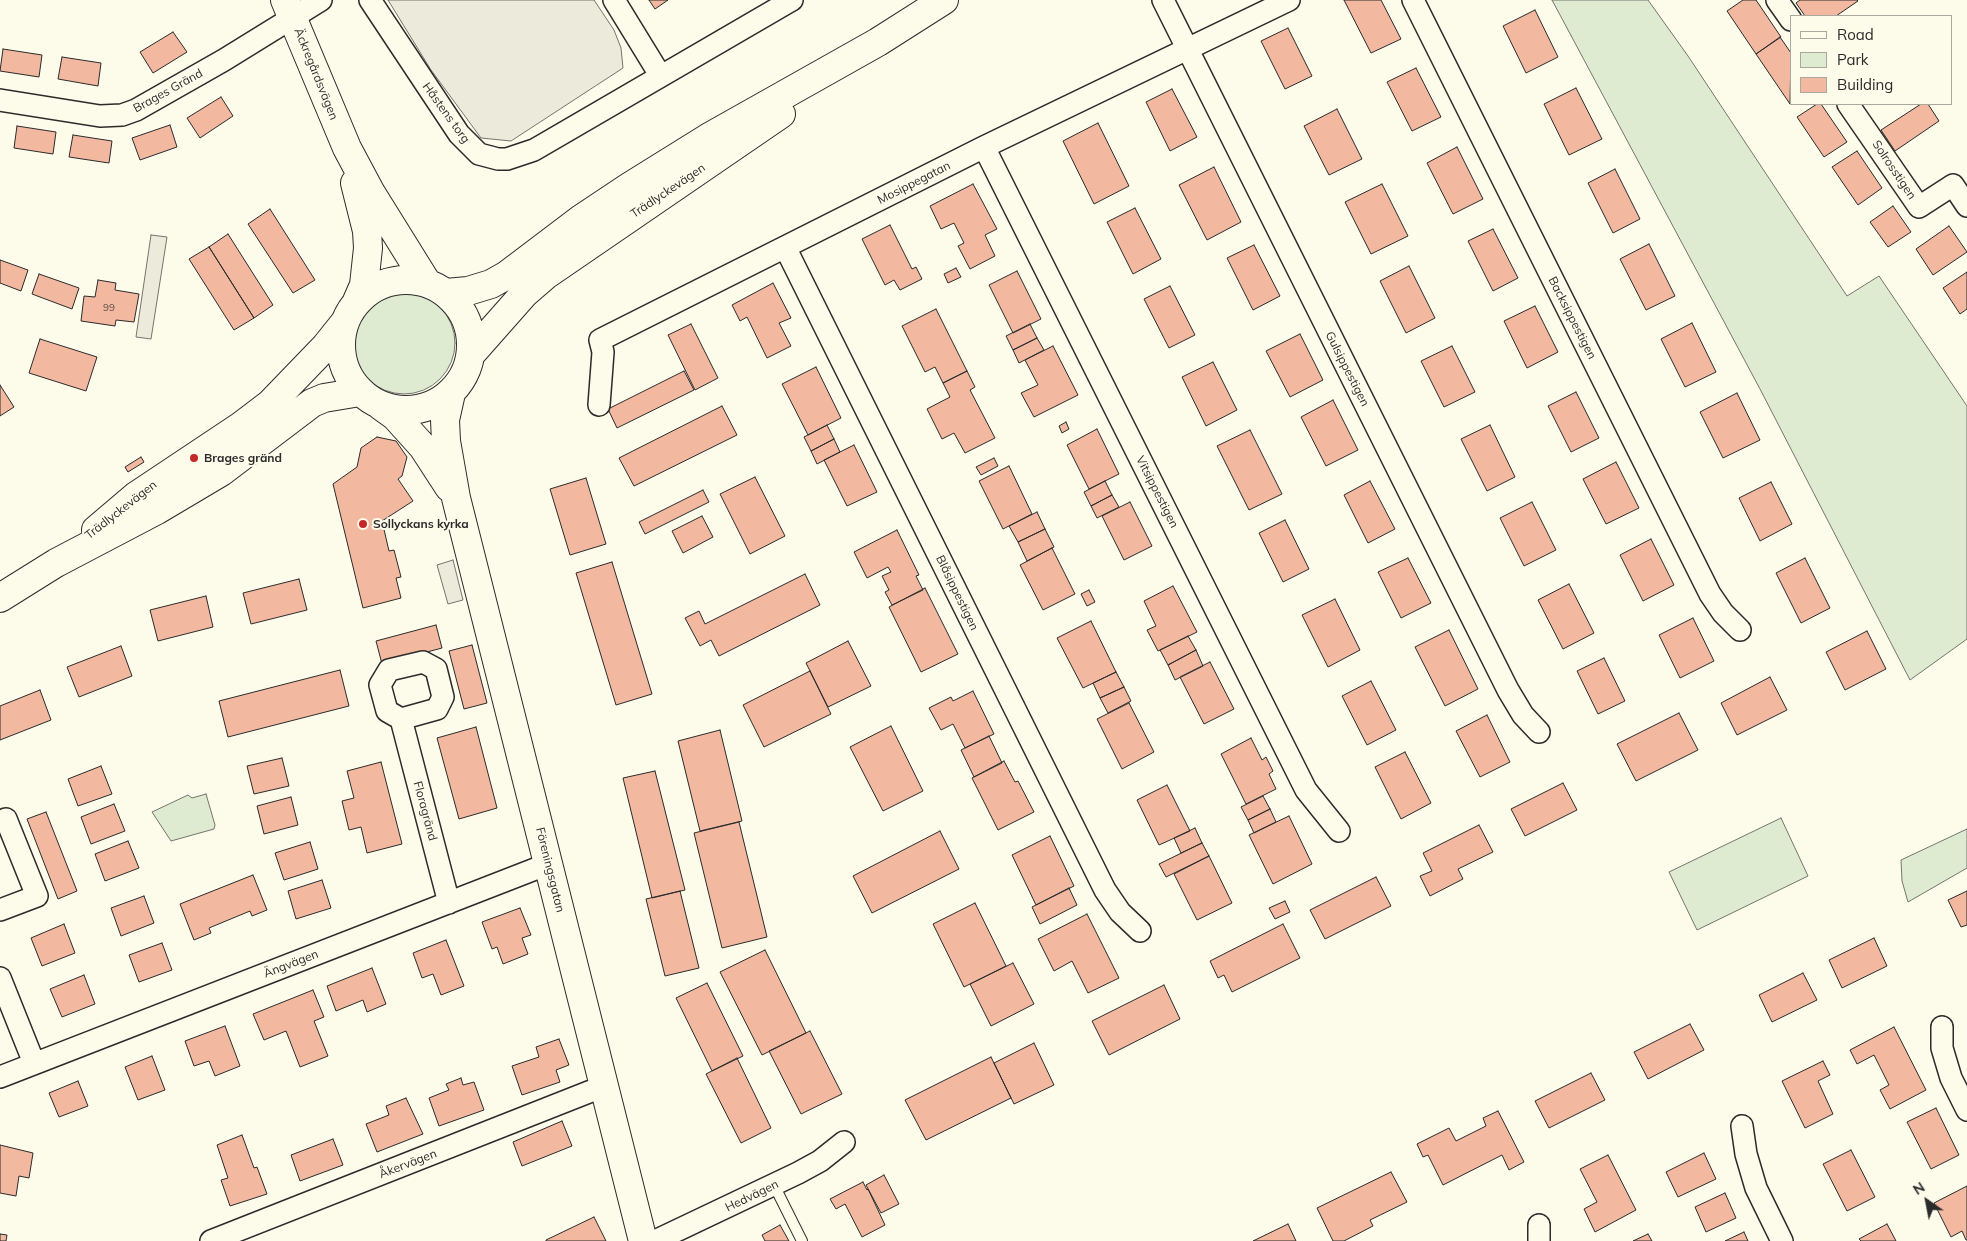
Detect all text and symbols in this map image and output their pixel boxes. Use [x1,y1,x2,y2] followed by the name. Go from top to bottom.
[1790,15,1952,105] legend
[1837,25,1874,44] text: Road
[291,26,341,122] street label: Äckregårdsvägen
[1837,50,1869,69] text: Park
[131,66,205,116] street label: Brages Gränd
[1837,75,1893,94] text: Building
[419,80,473,146] street label: Håstens torg
[1869,138,1919,202] street label: Solrosstigen
[875,158,953,208] street label: Mosippegatan
[628,161,708,221] street label: Trädlyckevägen
[1545,274,1599,362] street label: Backsippestigen
[103,302,115,314] house number: 99
[1322,329,1372,409] street label: Gulsippestigen
[204,451,282,465] place label: Brages gränd
[188,452,200,464] marker: Brages gränd
[1133,454,1181,530] street label: Vitsippestigen
[82,478,160,542] street label: Trädlyckevägen
[373,517,469,531] place label: Sollyckans kyrka
[357,518,369,530] marker: Sollyckans kyrka
[933,553,981,633] street label: Blåsippestigen
[410,780,440,842] street label: Floragränd
[532,826,568,914] street label: Föreningsgatan
[262,947,320,981] street label: Ängvägen
[377,1146,439,1182] street label: Åkervägen
[1902,1176,1952,1226] north arrow
[723,1177,781,1215] street label: Hedvägen
[1909,1178,1928,1199] text: N

